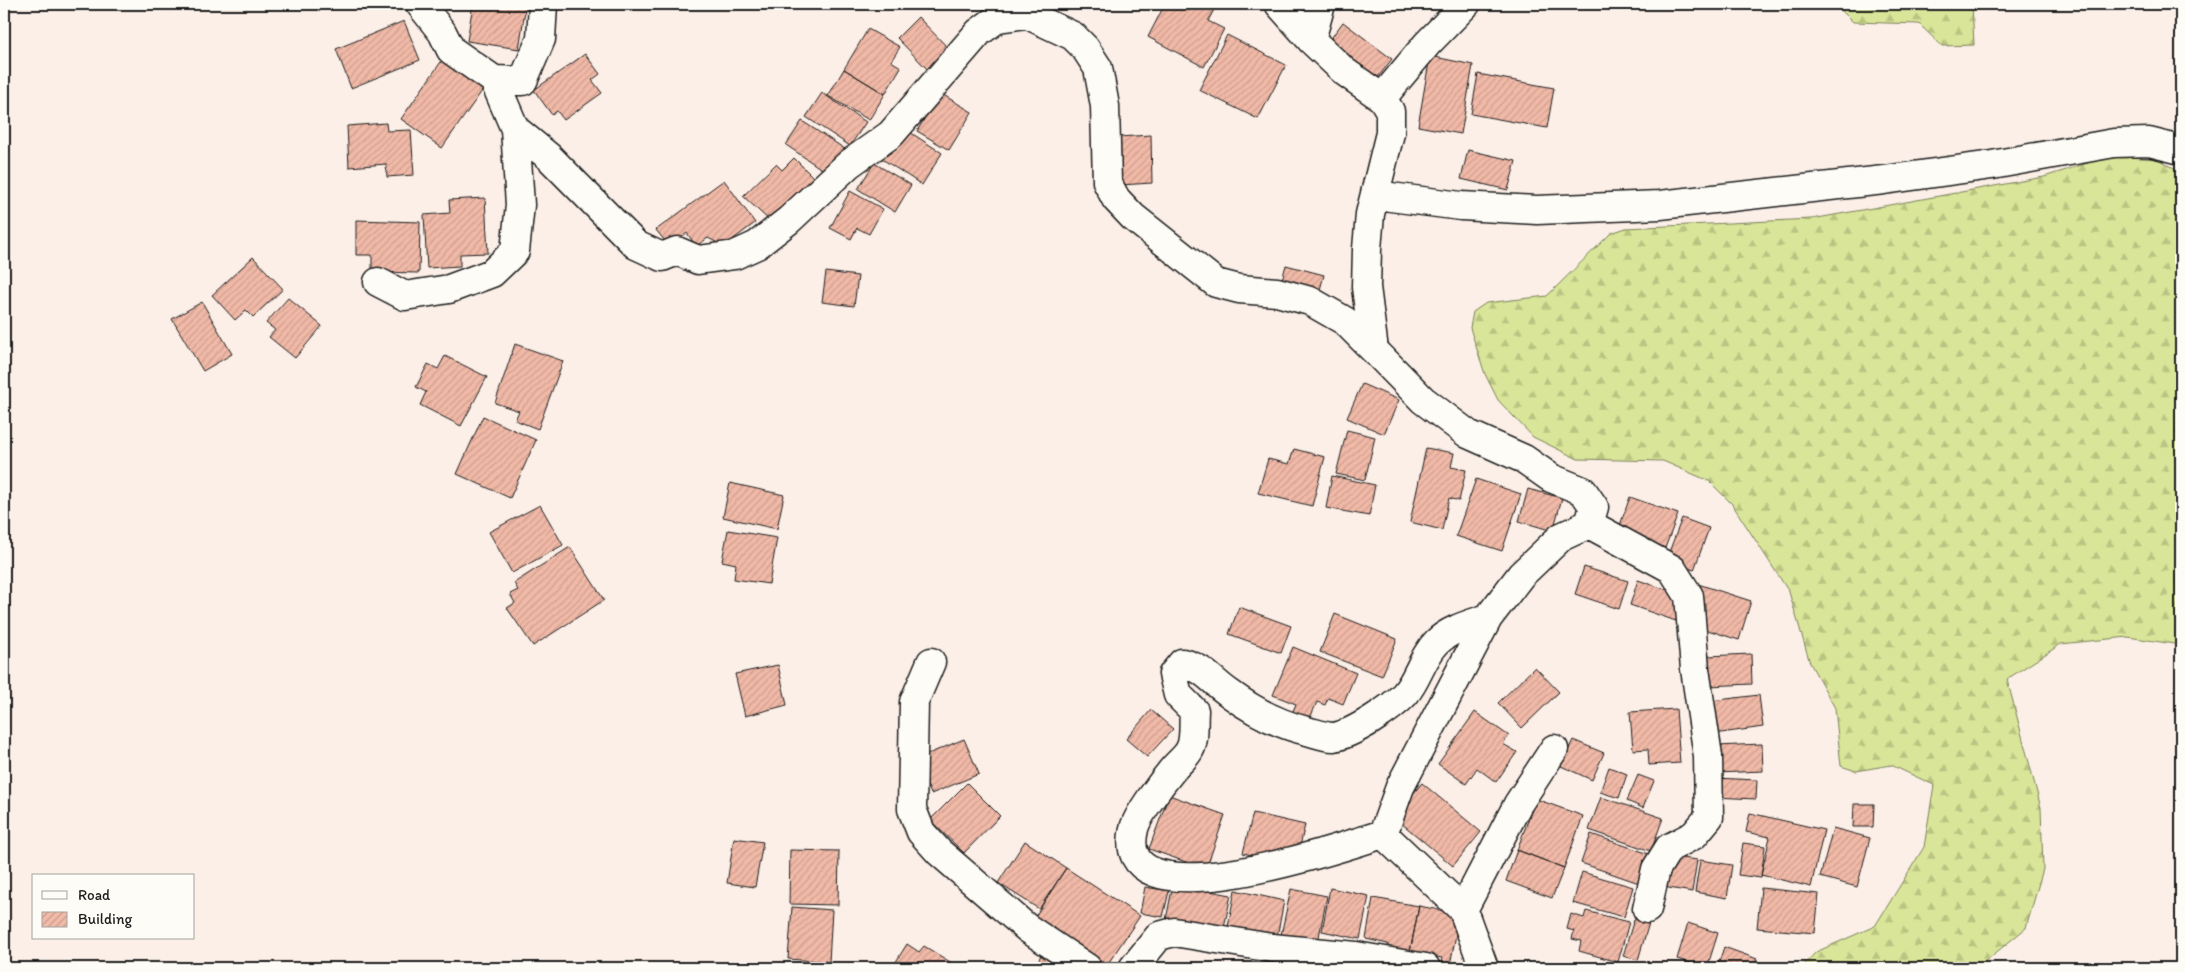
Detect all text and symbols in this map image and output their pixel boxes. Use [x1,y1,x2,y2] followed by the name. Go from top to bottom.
[32,874,195,940] legend
[78,886,111,904] text: Road
[78,910,132,928] text: Building

